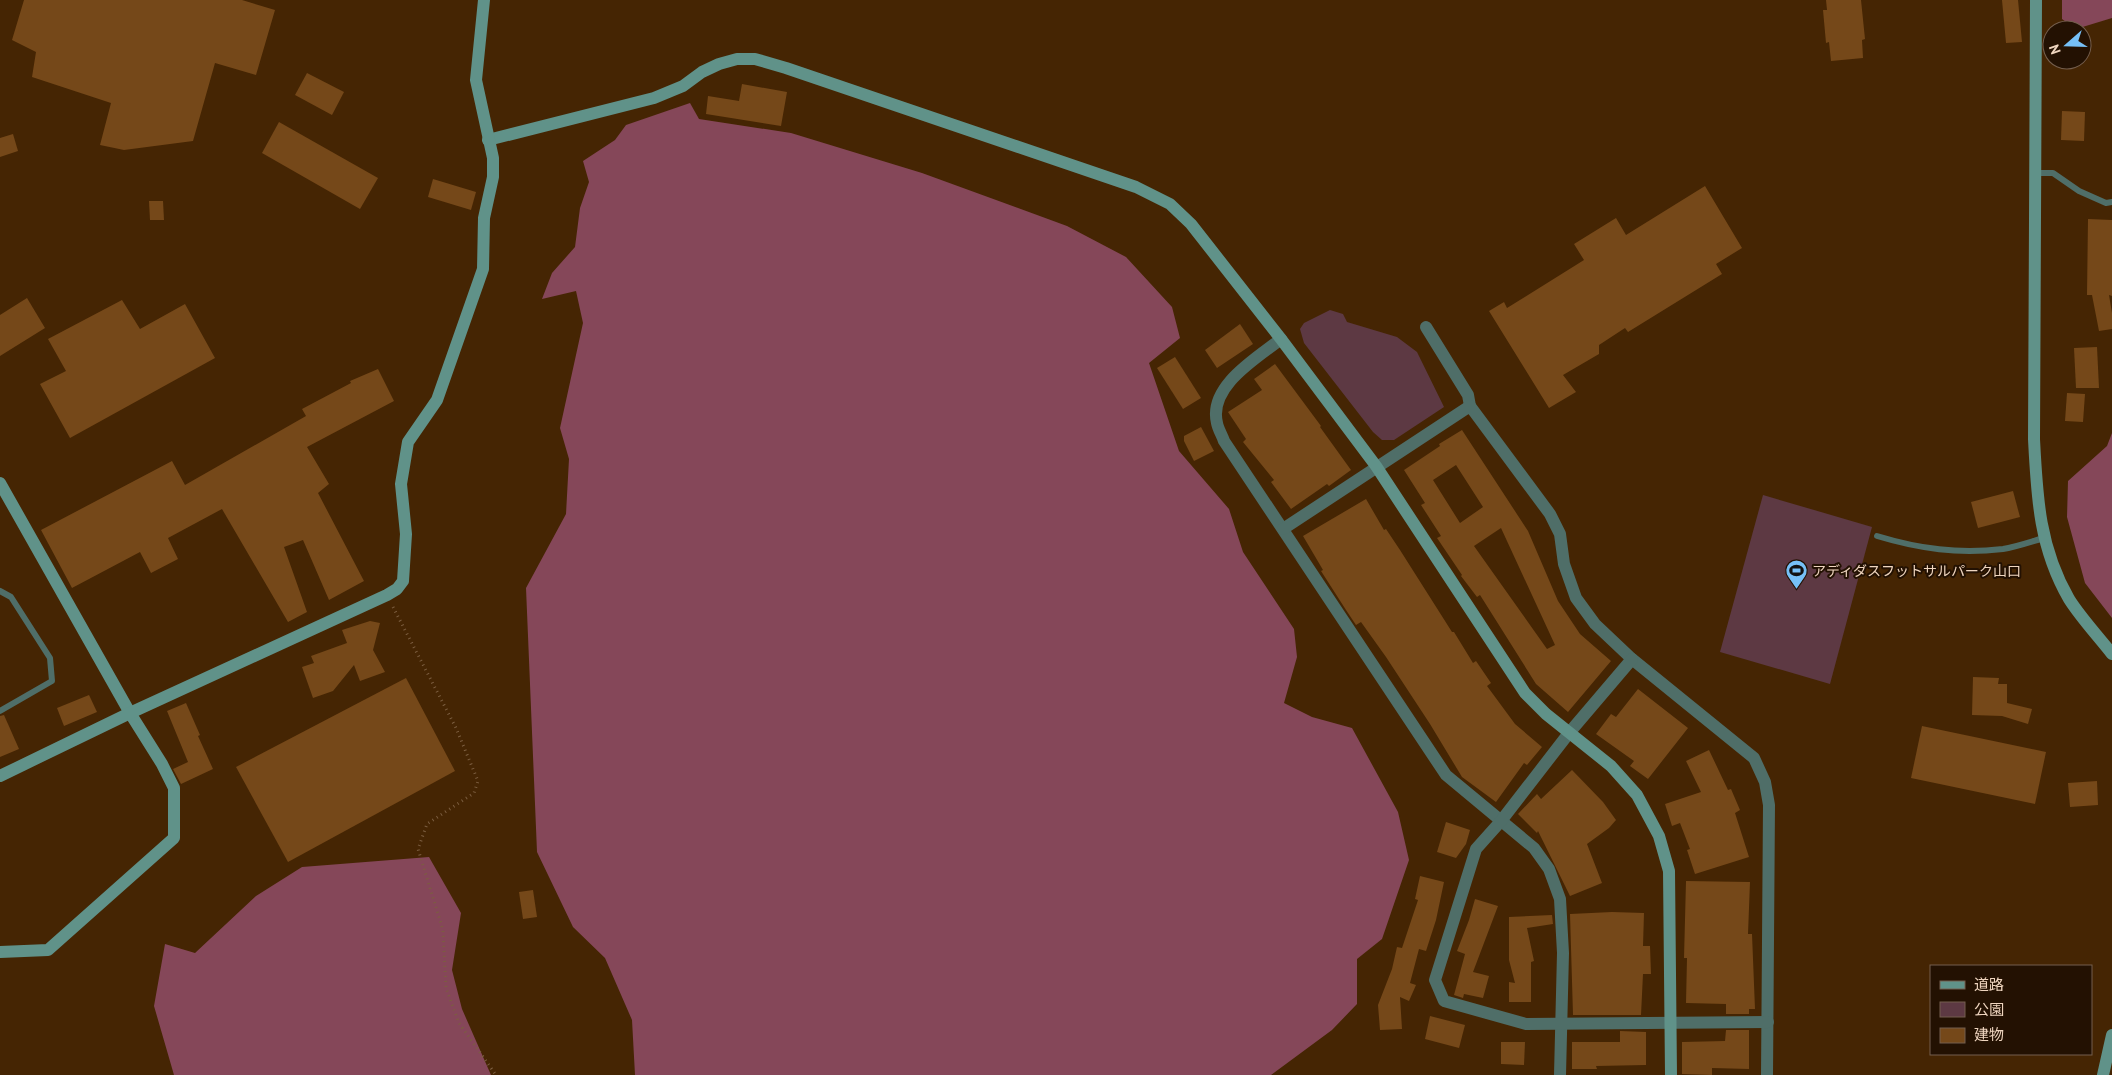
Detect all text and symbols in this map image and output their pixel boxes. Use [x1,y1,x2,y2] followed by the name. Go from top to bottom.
[2042,20,2092,70] north arrow
[2045,42,2065,57] text: N
[1784,559,1808,590] sports icon: アディダスフットサルパーク山口
[1812,562,2021,580] place label: アディダスフットサルパーク山口
[1930,965,2092,1055] legend
[1974,975,2004,994] text: 道路
[1974,1000,2004,1019] text: 公園
[1974,1025,2004,1044] text: 建物

